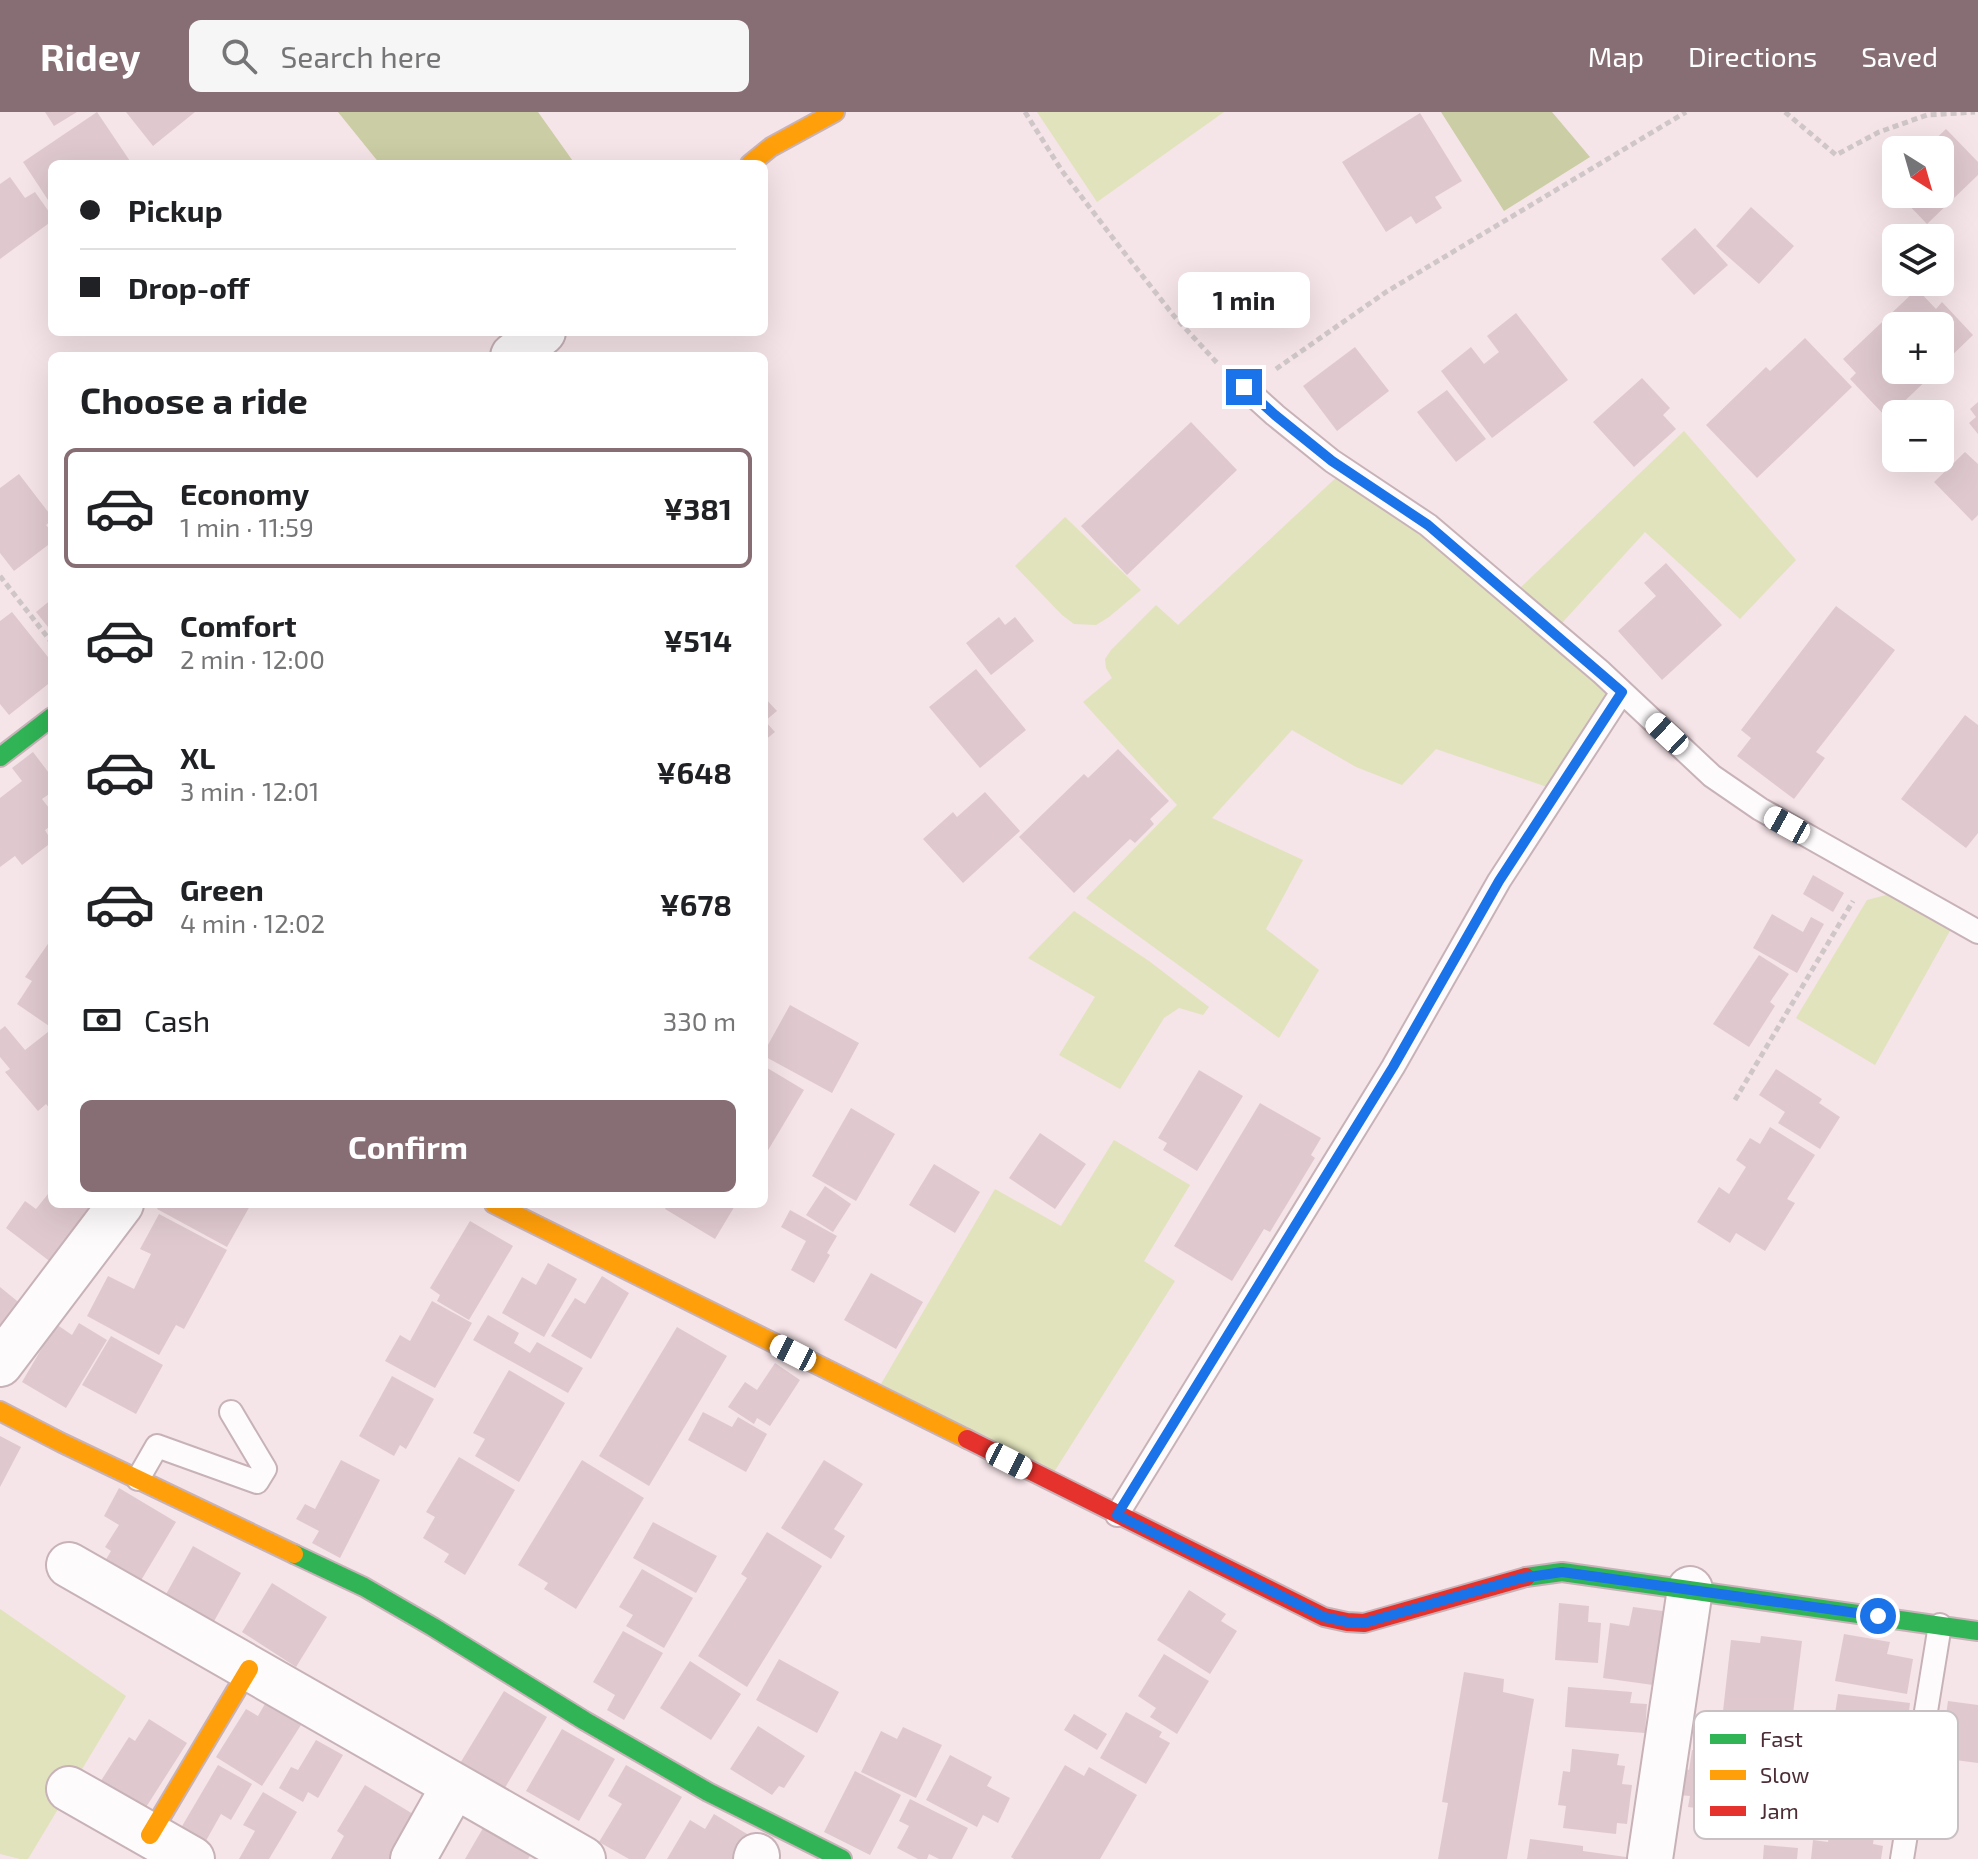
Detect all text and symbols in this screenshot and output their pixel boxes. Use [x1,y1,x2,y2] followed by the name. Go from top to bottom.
[189,20,749,92] search box
[40,33,141,79] text: Ridey
[217,34,261,78] icon: search
[281,38,442,74] text: Search here
[1588,39,1644,73] text: Map
[1688,39,1817,73] text: Directions
[1861,39,1938,73] text: Saved
[1882,136,1954,208] north arrow
[1882,136,1954,472] map controls
[128,192,223,228] text: Pickup
[1882,224,1954,296] button: layers
[128,269,250,305] text: Drop-off
[1178,271,1310,327] callout: 1 min
[1213,284,1275,315] text: 1 min
[1882,312,1954,384] button: +
[1226,369,1262,405] route end
[80,378,308,421] text: Choose a ride
[1882,400,1954,472] button: −
[84,472,156,544] icon: car
[180,475,309,511] text: Economy
[663,490,732,526] text: ¥381
[180,511,314,542] text: 1 min · 11:59
[84,604,156,676] icon: car
[180,607,297,643] text: Comfort
[663,622,732,658] text: ¥514
[180,643,325,674] text: 2 min · 12:00
[1641,709,1693,759] car
[84,736,156,808] icon: car
[180,739,215,775] text: XL
[657,754,732,790] text: ¥648
[180,775,319,806] text: 3 min · 12:01
[1760,803,1814,847] car
[84,868,156,940] icon: car
[180,871,264,907] text: Green
[660,886,732,922] text: ¥678
[180,907,325,938] text: 4 min · 12:02
[80,998,124,1042] icon: cash
[144,1002,210,1038] text: Cash
[663,1005,736,1036] text: 330 m
[80,1100,736,1192] button: Confirm
[766,1331,820,1375] car
[982,1439,1036,1483] car
[1860,1598,1896,1634] route start
[1694,1711,1958,1839] legend
[1760,1725,1803,1751] text: Fast
[1760,1761,1809,1787] text: Slow
[1760,1797,1799,1823] text: Jam

